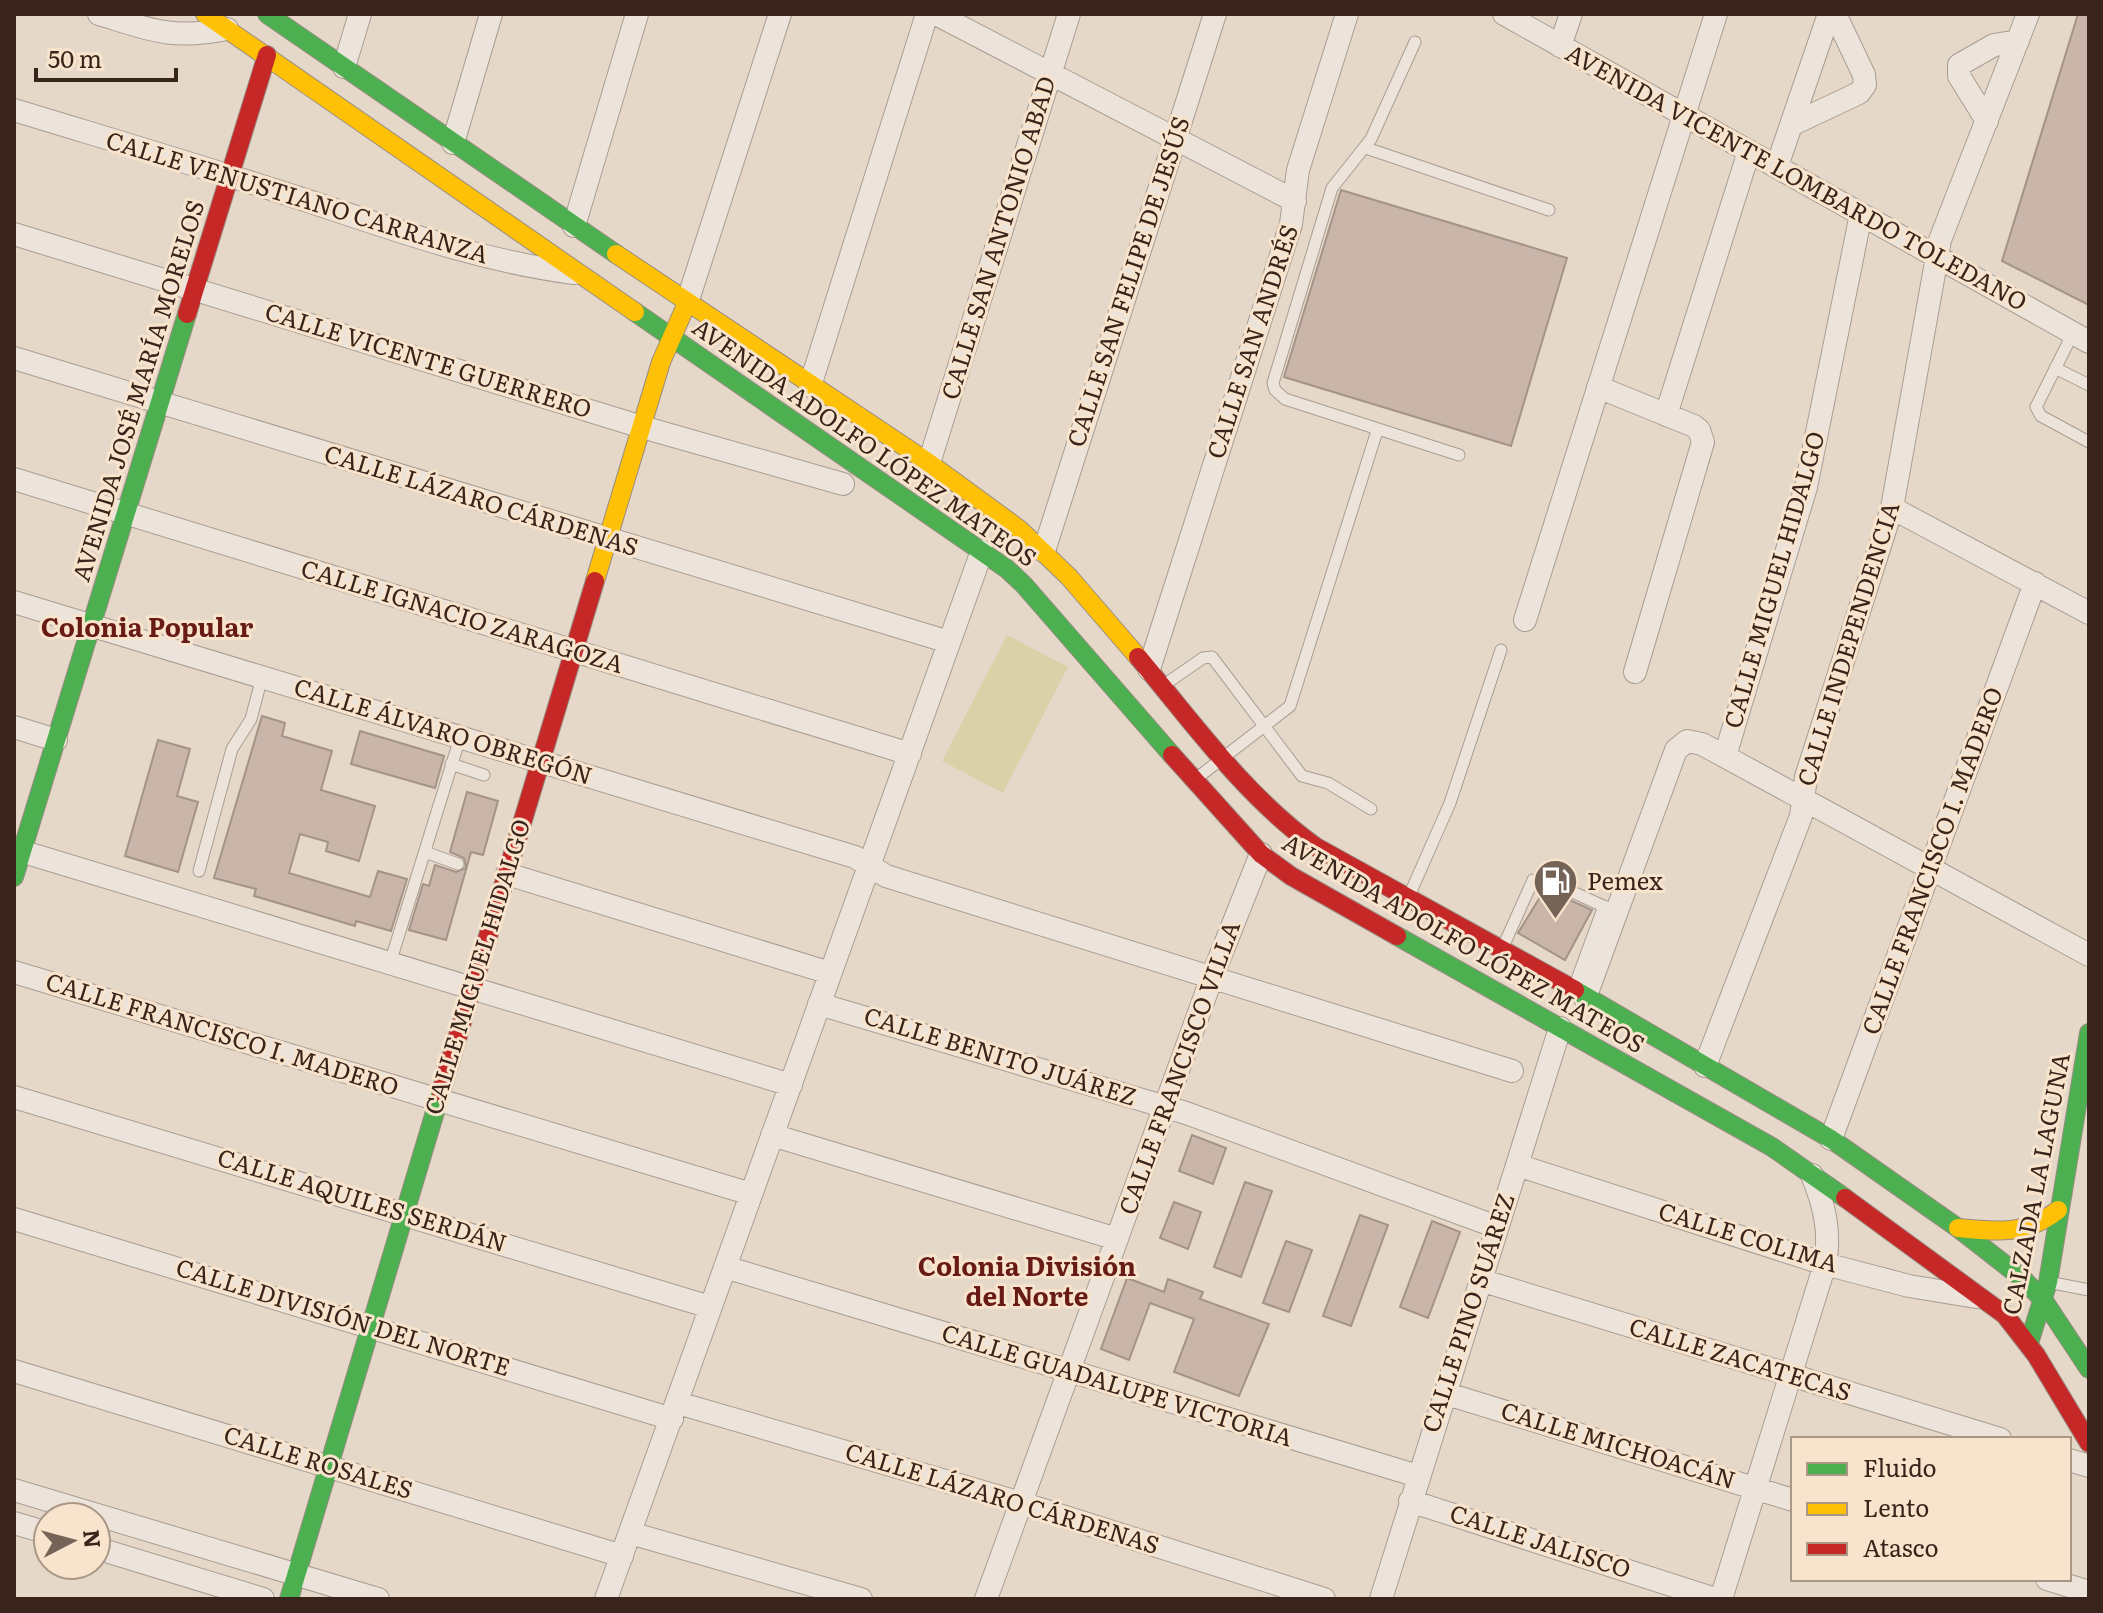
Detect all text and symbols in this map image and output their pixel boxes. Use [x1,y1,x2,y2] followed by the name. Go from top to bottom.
[36,32,176,82] scale bar
[1560,34,2034,318] street label: AVENIDA VICENTE LOMBARDO TOLEDANO
[48,40,102,75] text: 50 m
[931,71,1063,403] street label: CALLE SAN ANTONIO ABAD
[1057,111,1197,451] street label: CALLE SAN FELIPE DE JESÚS
[102,121,494,271] street label: CALLE VENUSTIANO CARRANZA
[62,195,211,585] street label: AVENIDA JOSÉ MARÍA MORELOS
[1196,220,1305,463] street label: CALLE SAN ANDRÉS
[261,292,596,425] street label: CALLE VICENTE GUERRERO
[686,308,1045,574] street label: AVENIDA ADOLFO LÓPEZ MATEOS
[1713,427,1832,732] street label: CALLE MIGUEL HIDALGO
[321,434,643,563] street label: CALLE LÁZARO CÁRDENAS
[1787,496,1907,790] street label: CALLE INDEPENDENCIA
[297,549,629,680] street label: CALLE IGNACIO ZARAGOZA
[41,606,253,645] district label: Colonia Popular
[290,668,597,792] street label: CALLE ÁLVARO OBREGÓN
[1851,681,2010,1039] street label: CALLE FRANCISCO I. MADERO
[414,814,537,1118] street label: CALLE MIGUEL HIDALGO
[1277,823,1652,1060] street label: AVENIDA ADOLFO LÓPEZ MATEOS
[1532,858,1580,921] fuel station icon: Pemex
[1587,862,1663,897] place label: Pemex
[1108,915,1247,1219] street label: CALLE FRANCISCO VILLA
[42,962,404,1103] street label: CALLE FRANCISCO I. MADERO
[860,996,1141,1113] street label: CALLE BENITO JUÁREZ
[1992,1049,2077,1317] street label: CALZADA LA LAGUNA
[214,1138,512,1259] street label: CALLE AQUILES SERDÁN
[1411,1188,1522,1436] street label: CALLE PINO SUÁREZ
[1655,1192,1843,1280] street label: CALLE COLIMA
[918,1245,1136,1314] district label: Colonia División del Norte
[172,1248,515,1383] street label: CALLE DIVISIÓN DEL NORTE
[1625,1307,1856,1408] street label: CALLE ZACATECAS
[938,1314,1298,1454] street label: CALLE GUADALUPE VICTORIA
[1497,1391,1740,1496] street label: CALLE MICHOACÁN
[220,1415,417,1506] street label: CALLE ROSALES
[842,1432,1164,1561] street label: CALLE LÁZARO CÁRDENAS
[1791,1437,2071,1581] legend
[1863,1449,1937,1484] text: Fluido
[1863,1489,1929,1524] text: Lento
[1446,1494,1636,1585] street label: CALLE JALISCO
[32,1501,112,1581] north arrow
[76,1528,111,1550] text: N
[1863,1529,1938,1564] text: Atasco

